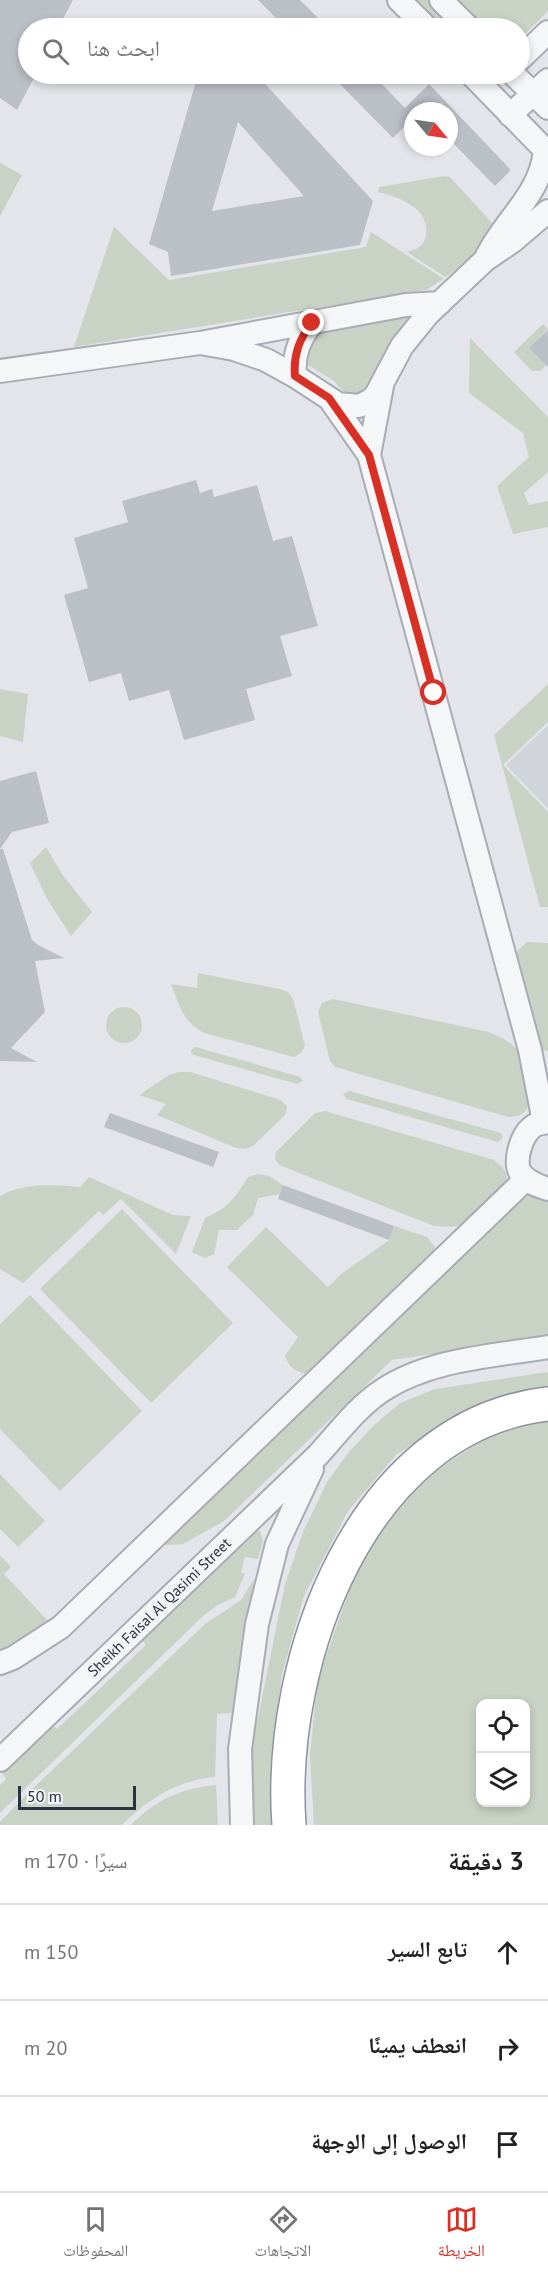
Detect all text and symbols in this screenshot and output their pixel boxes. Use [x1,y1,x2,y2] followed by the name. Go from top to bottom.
[18,18,530,84] search box
[87,34,160,62] text: ابحث هنا
[39,35,72,68] icon: search
[404,102,458,156] north arrow
[298,309,324,335] route end
[420,679,446,705] route start
[83,1534,235,1680] street label: Sheikh Faisal Al Qasimi Street
[476,1699,530,1807] map controls
[476,1699,530,1753] button: locate
[476,1753,530,1807] button: layers
[18,1783,136,1810] scale bar
[27,1786,62,1806] text: 50 m
[448,1844,524,1877] text: 3 دقيقة
[24,1848,128,1874] text: سيرًا · 170 m
[388,1935,467,1963] text: تابع السير
[491,1936,524,1969] icon: ahead
[24,1939,78,1965] text: 150 m
[368,2031,467,2059] text: انعطف يمينًا
[491,2032,524,2065] icon: right
[24,2035,67,2061] text: 20 m
[311,2127,467,2155] text: الوصول إلى الوجهة
[491,2128,524,2161] icon: arrive
[63,2203,128,2266] tab: المحفوظات
[255,2203,311,2266] tab: الاتجاهات
[438,2203,485,2266] tab: الخريطة

